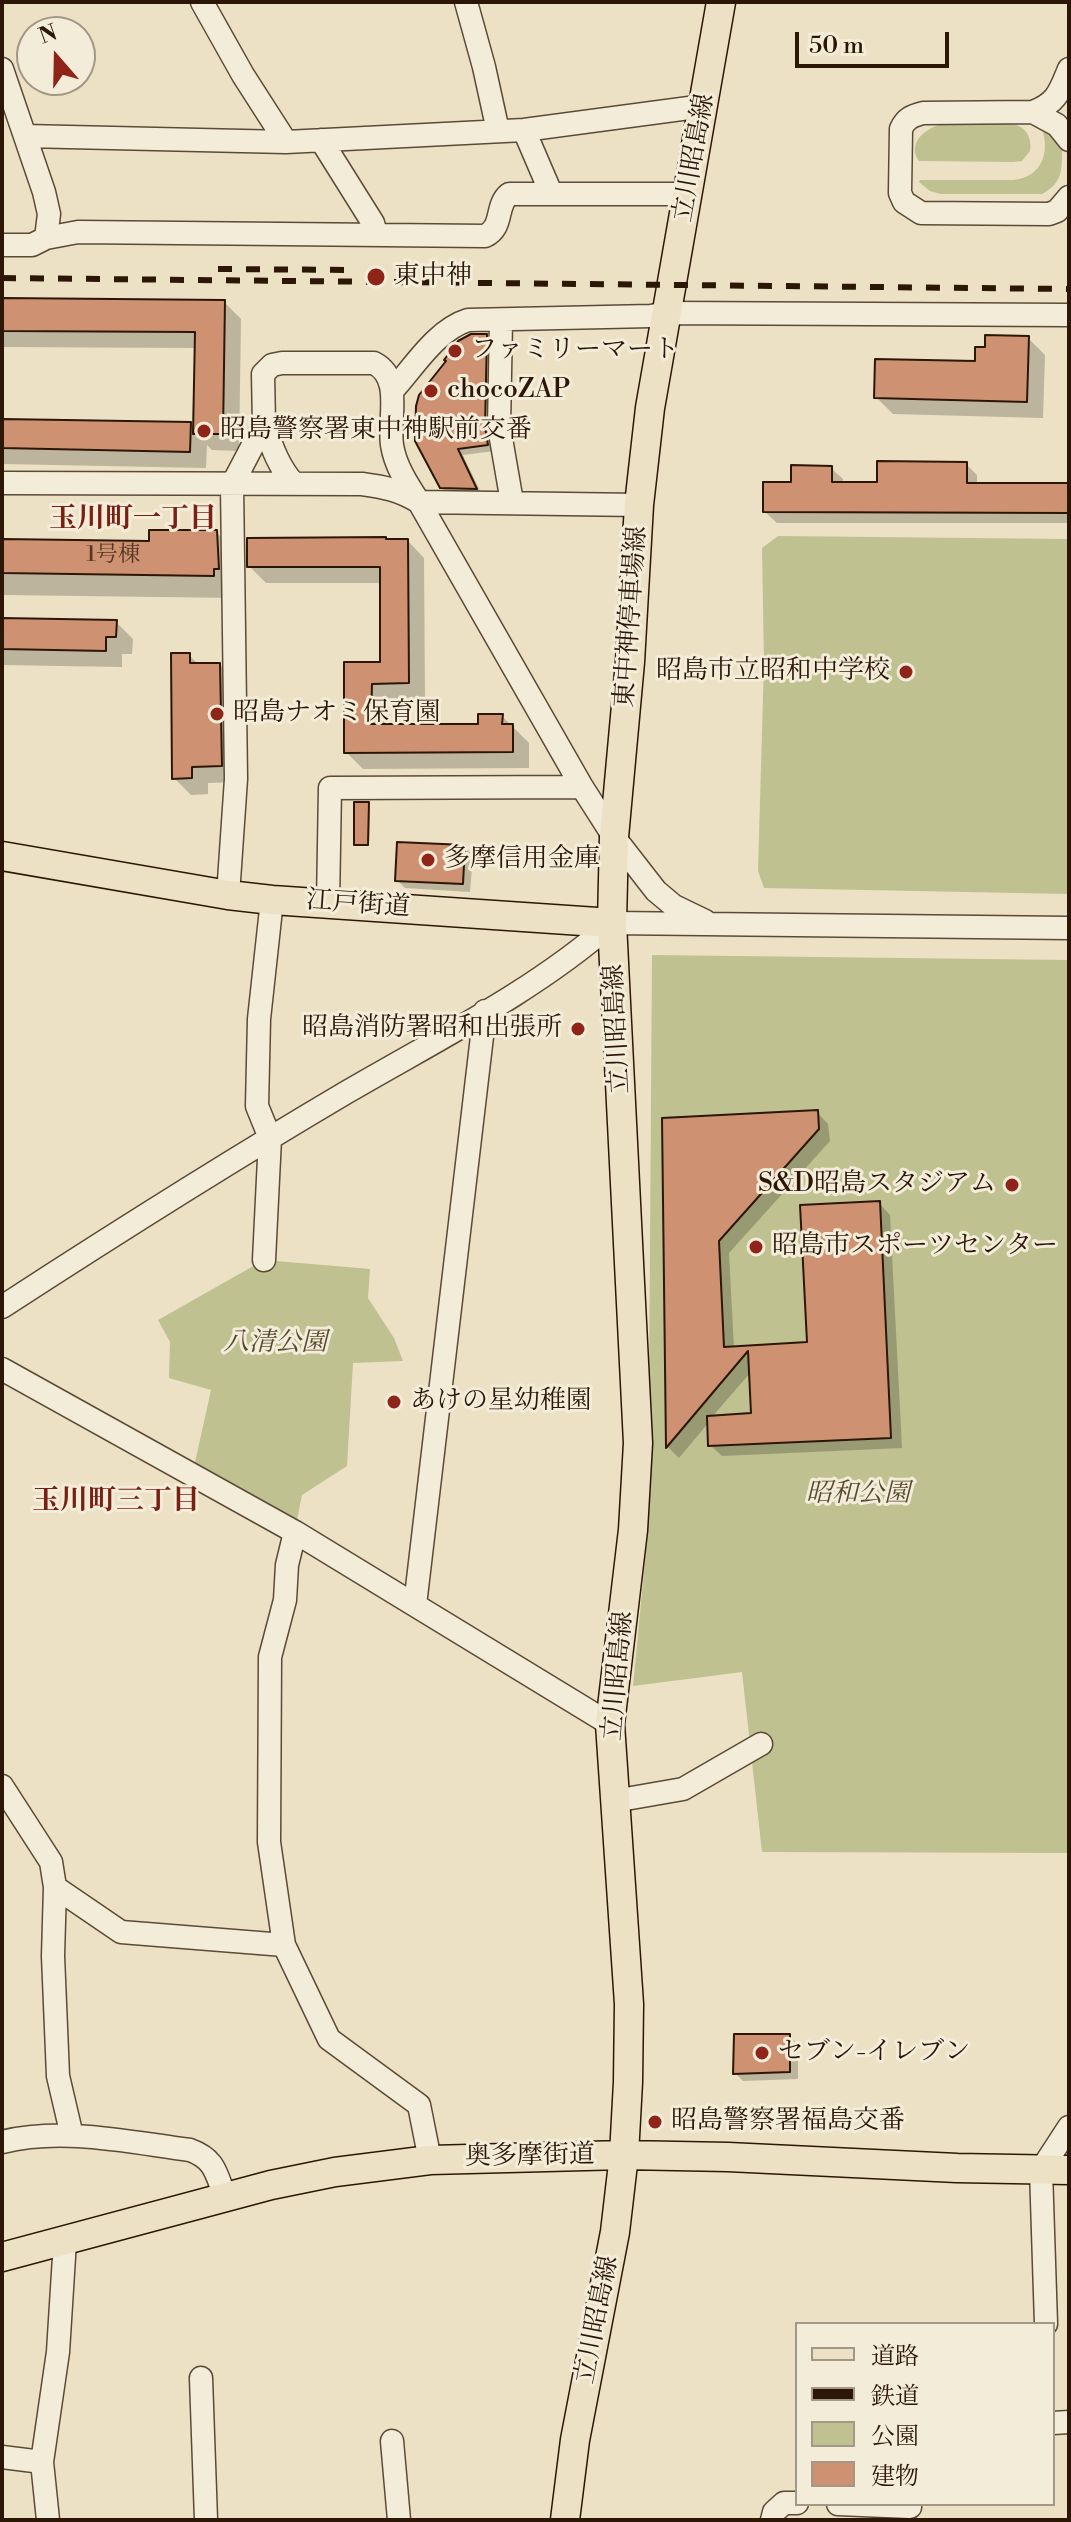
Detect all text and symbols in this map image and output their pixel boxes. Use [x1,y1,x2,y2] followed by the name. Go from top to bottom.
[16,16,96,96] north arrow
[799,16,953,66] scale bar
[36,19,61,51] text: N
[809,31,864,61] text: 50 m
[668,91,722,225] street label: 立川昭島線
[394,261,472,293] place label: 東中神
[365,266,387,288] marker: 東中神
[471,335,679,367] place label: ファミリーマート
[446,342,464,360] marker: ファミリーマート
[447,375,570,407] place label: chocoZAP
[422,382,440,400] marker: chocoZAP
[220,415,532,447] place label: 昭島警察署東中神駅前交番
[195,422,213,440] marker: 昭島警察署東中神駅前交番
[49,503,217,537] district label: 玉川町一丁目
[610,525,654,709] street label: 東中神停車場線
[86,543,140,569] house number: 1号棟
[656,656,890,688] place label: 昭島市立昭和中学校
[897,663,915,681] marker: 昭島市立昭和中学校
[233,698,441,730] place label: 昭島ナオミ保育園
[208,705,226,723] marker: 昭島ナオミ保育園
[444,844,600,876] place label: 多摩信用金庫
[419,851,437,869] marker: 多摩信用金庫
[305,886,411,924] street label: 江戸街道
[599,963,637,1095] street label: 立川昭島線
[302,1013,562,1045] place label: 昭島消防署昭和出張所
[569,1020,587,1038] marker: 昭島消防署昭和出張所
[758,1169,996,1201] place label: S&D昭島スタジアム
[1003,1176,1021,1194] marker: S&D昭島スタジアム
[772,1231,1058,1263] place label: 昭島市スポーツセンター
[747,1238,765,1256] marker: 昭島市スポーツセンター
[223,1328,327,1360] park label: 八清公園
[410,1386,592,1418] place label: あけの星幼稚園
[385,1393,403,1411] marker: あけの星幼稚園
[806,1479,910,1511] park label: 昭和公園
[32,1485,200,1519] district label: 玉川町三丁目
[598,1610,640,1742] street label: 立川昭島線
[778,2037,970,2069] place label: セブン-イレブン
[753,2044,771,2062] marker: セブン-イレブン
[671,2106,905,2138] place label: 昭島警察署福島交番
[646,2113,664,2131] marker: 昭島警察署福島交番
[465,2140,595,2174] street label: 奥多摩街道
[570,2253,626,2387] street label: 立川昭島線
[795,2322,1055,2506] legend
[871,2342,919,2372] text: 道路
[871,2382,919,2412] text: 鉄道
[871,2422,919,2452] text: 公園
[871,2462,919,2492] text: 建物

